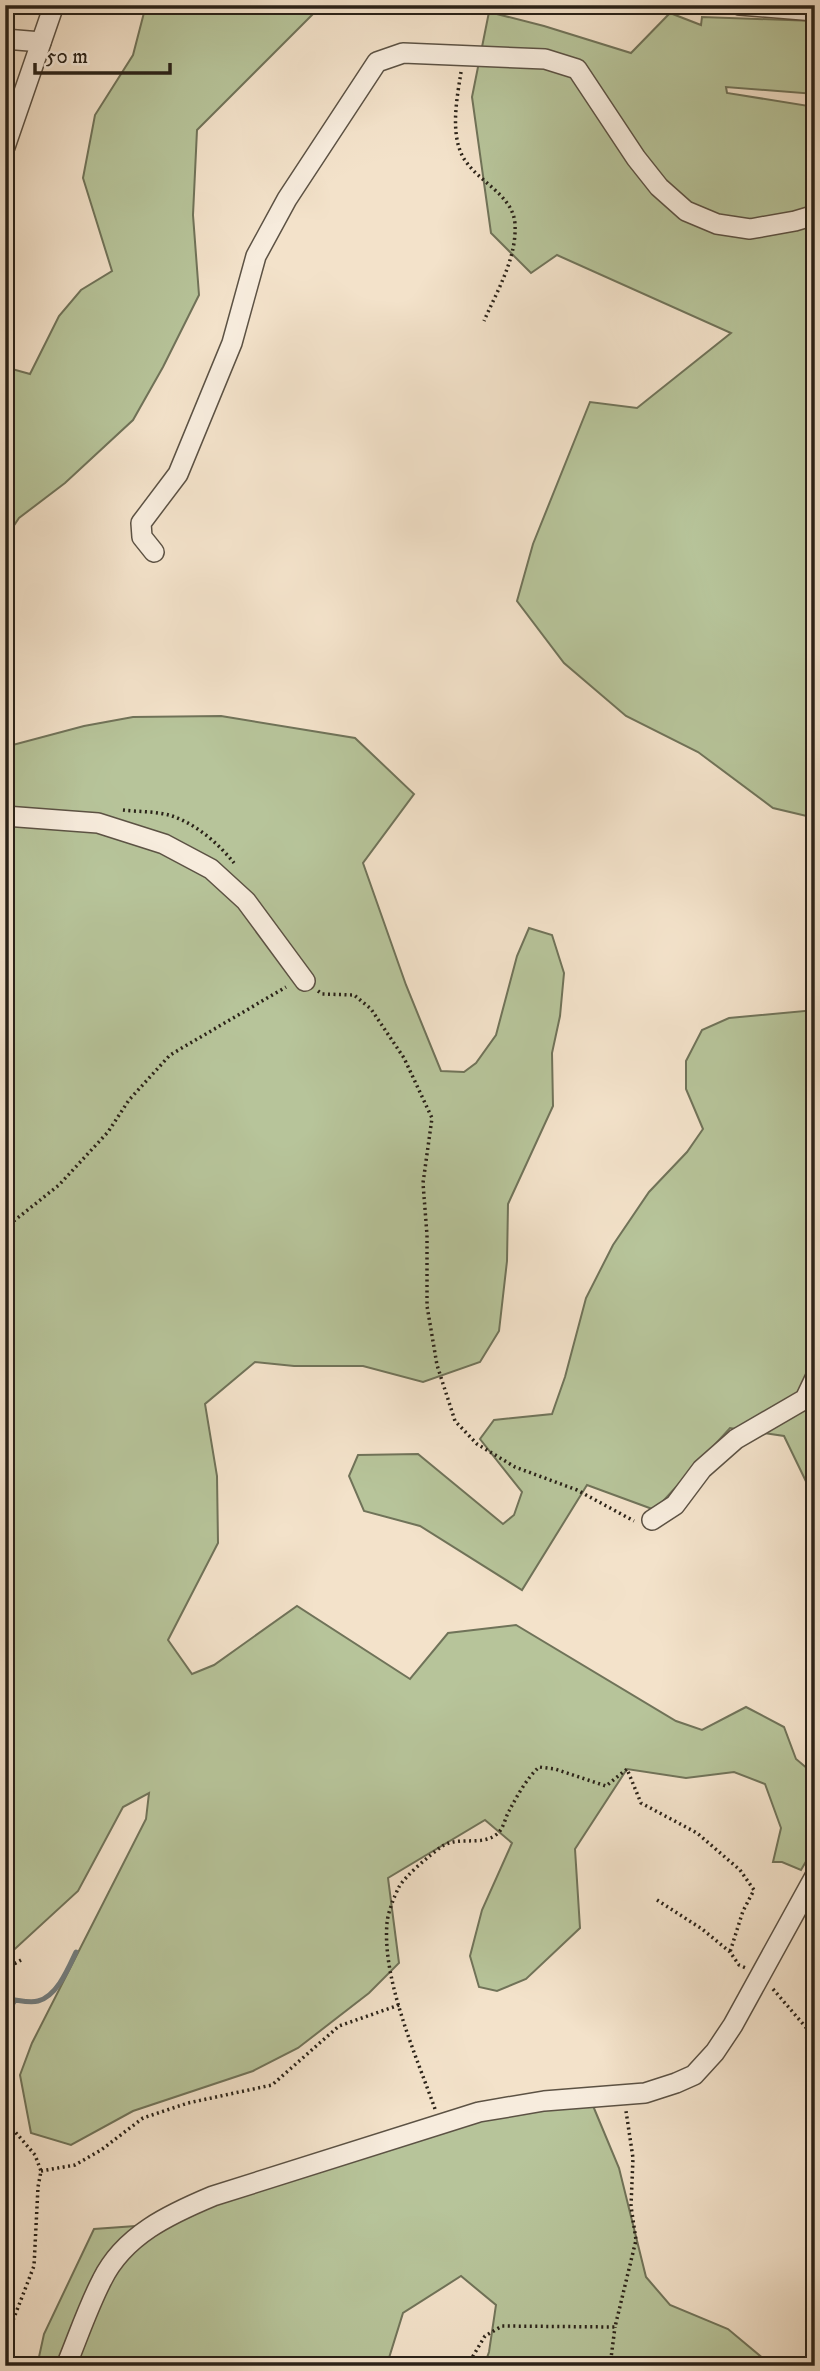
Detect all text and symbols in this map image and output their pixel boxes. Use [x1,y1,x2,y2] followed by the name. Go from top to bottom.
[35,32,170,76] scale bar
[46,44,88,70] text: 50 m

